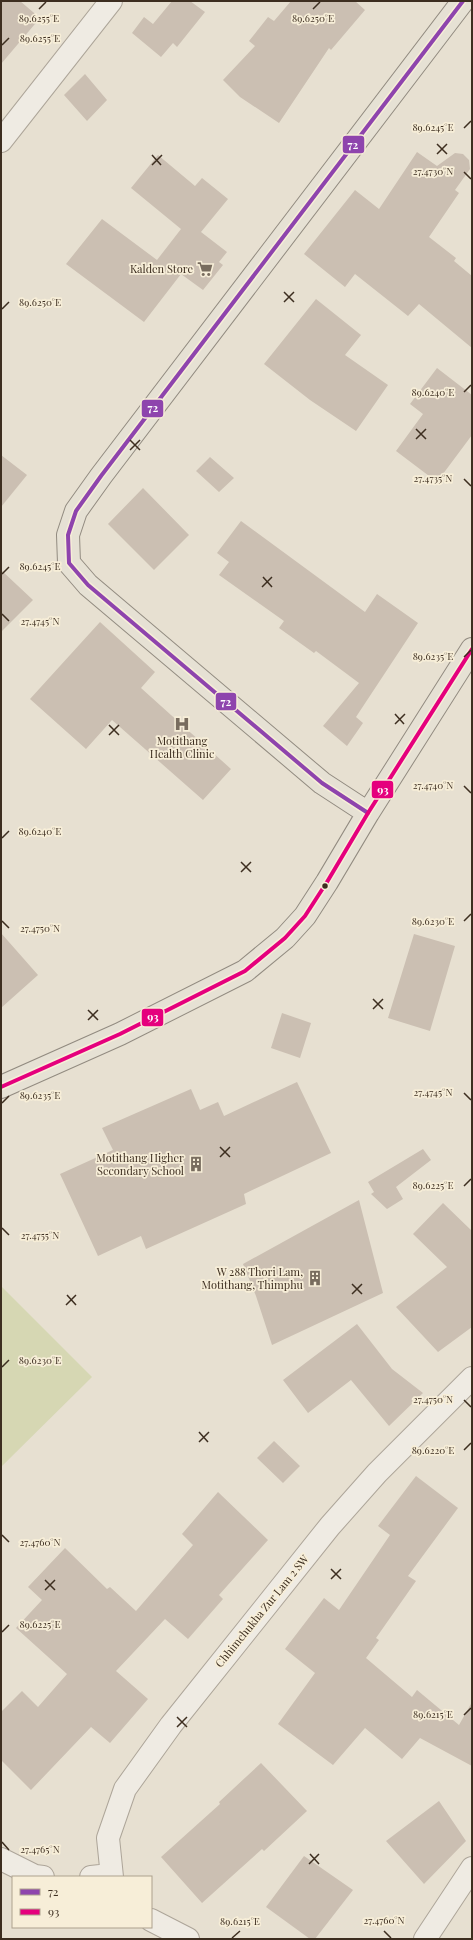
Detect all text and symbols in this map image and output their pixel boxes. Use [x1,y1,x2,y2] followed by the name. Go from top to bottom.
[19,11,59,25] text: 89.6255°E
[292,11,334,25] text: 89.6250°E
[20,31,60,45] text: 89.6255°E
[412,120,454,134] text: 89.6245°E
[342,135,365,154] line badge: 72
[348,137,359,152] text: 72
[413,164,453,178] text: 27.4730°N
[196,260,214,278] supermarket icon: Kalden Store
[130,261,193,276] place label: Kalden Store
[19,295,61,309] text: 89.6250°E
[412,385,454,399] text: 89.6240°E
[141,399,164,418] line badge: 72
[148,400,159,415] text: 72
[414,471,452,485] text: 27.4735°N
[19,559,61,573] text: 89.6245°E
[21,614,59,628] text: 27.4745°N
[413,649,453,663] text: 89.6235°E
[215,692,237,711] line badge: 72
[221,694,232,709] text: 72
[173,715,191,733] hospital icon: Motithang Health Clinic
[150,733,214,761] place label: Motithang Health Clinic
[413,778,453,792] text: 27.4740°N
[371,780,394,799] line badge: 93
[377,782,389,797] text: 93
[19,824,61,838] text: 89.6240°E
[320,881,330,891] unlabelled marker
[412,914,454,928] text: 89.6230°E
[20,921,60,935] text: 27.4750°N
[141,1008,164,1027] line badge: 93
[147,1009,159,1024] text: 93
[414,1085,452,1099] text: 27.4745°N
[20,1088,60,1102] text: 89.6235°E
[96,1150,184,1178] place label: Motithang Higher Secondary School
[187,1155,205,1173] building icon: Motithang Higher Secondary School
[412,1178,454,1192] text: 89.6225°E
[21,1228,59,1242] text: 27.4755°N
[202,1264,304,1292] place label: W 288 Thori Lam, Motithang, Thimphu
[306,1269,324,1287] building icon: W 288 Thori Lam, Motithang, Thimphu
[19,1353,61,1367] text: 89.6230°E
[413,1392,453,1406] text: 27.4750°N
[412,1443,454,1457] text: 89.6220°E
[19,1535,61,1549] text: 27.4760°N
[212,1551,312,1670] street label: Chhimchukha Zur Lam 2 SW
[19,1617,61,1631] text: 89.6225°E
[413,1707,453,1721] text: 89.6215°E
[20,1842,60,1856] text: 27.4765°N
[12,1876,152,1928] legend
[48,1883,59,1899] text: 72
[48,1903,60,1919] text: 93
[363,1913,405,1927] text: 27.4760°N
[220,1914,260,1928] text: 89.6215°E

